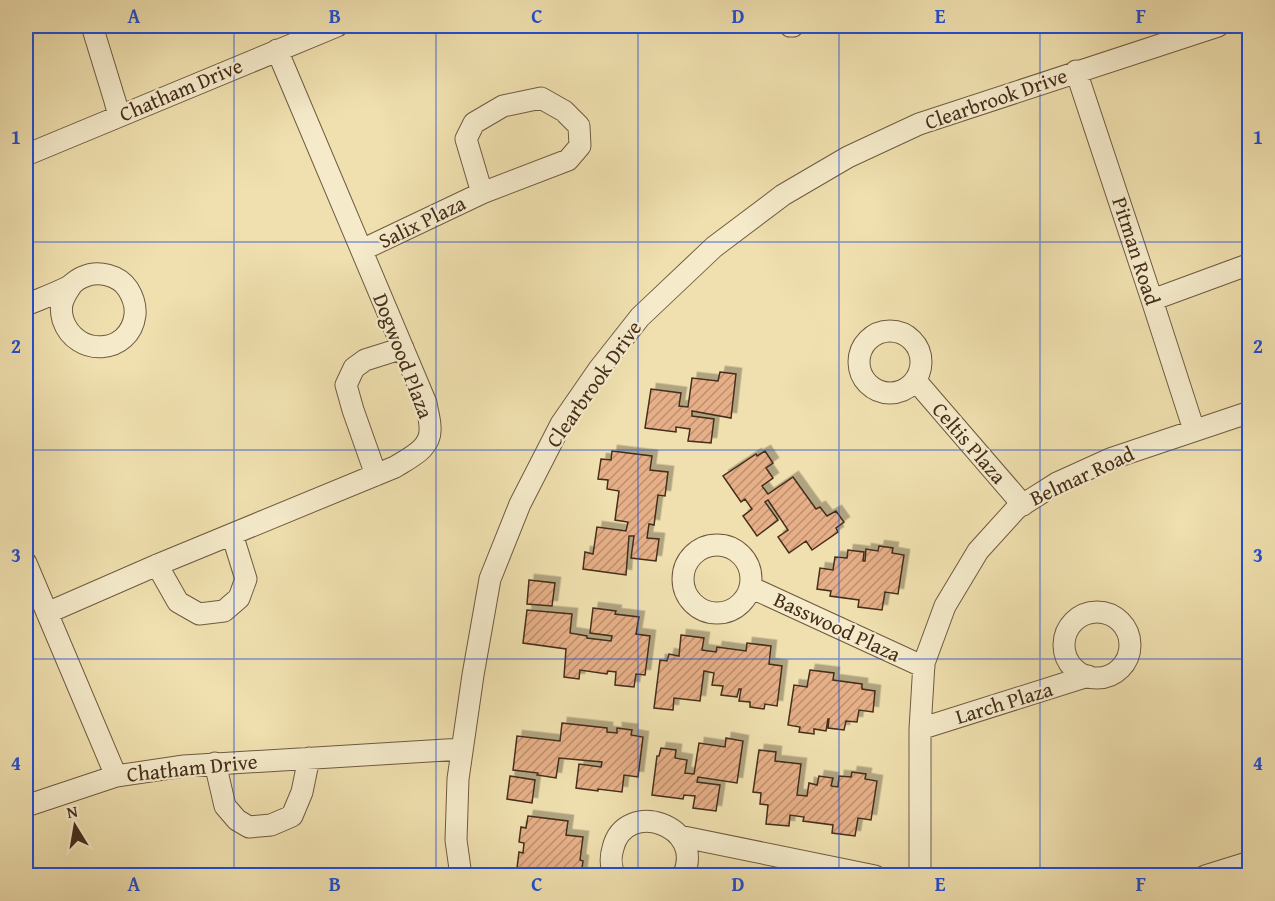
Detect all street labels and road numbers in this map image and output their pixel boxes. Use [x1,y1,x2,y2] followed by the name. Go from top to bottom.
[114,50,247,129] street label: Chatham Drive
[920,60,1071,137] street label: Clearbrook Drive
[373,187,471,256] street label: Salix Plaza
[1104,193,1169,310] street label: Pitman Road
[365,289,442,423] street label: Dogwood Plaza
[538,314,649,454] street label: Clearbrook Drive
[925,395,1014,490] street label: Celtis Plaza
[1025,438,1140,513] street label: Belmar Road
[769,584,906,669] street label: Basswood Plaza
[951,673,1056,732] street label: Larch Plaza
[125,745,259,790] street label: Chatham Drive

